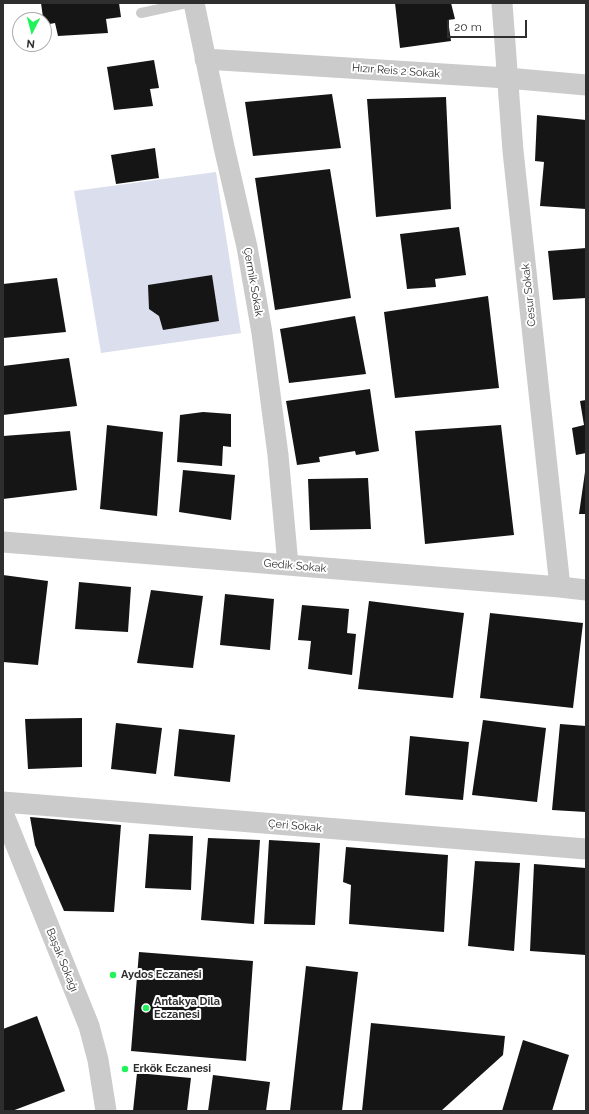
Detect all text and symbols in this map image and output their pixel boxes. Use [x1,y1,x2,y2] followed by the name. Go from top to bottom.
[12,12,52,52] north arrow
[449,12,529,38] scale bar
[454,20,482,34] text: 20 m
[26,37,36,50] text: N
[351,61,441,81] street label: Hızır Reis 2 Sokak
[240,246,266,318] street label: Çermik Sokak
[519,263,539,327] street label: Cesur Sokak
[263,557,327,575] street label: Gedik Sokak
[268,817,322,835] street label: Çeri Sokak
[43,926,81,994] street label: Başak Sokağı
[121,968,202,982] place label: Aydos Eczanesi
[108,970,118,980] marker: Aydos Eczanesi
[154,995,220,1021] place label: Antakya Dila Eczanesi
[141,1003,151,1013] marker: Antakya Dila Eczanesi
[133,1062,211,1076] place label: Erkök Eczanesi
[120,1064,130,1074] marker: Erkök Eczanesi

